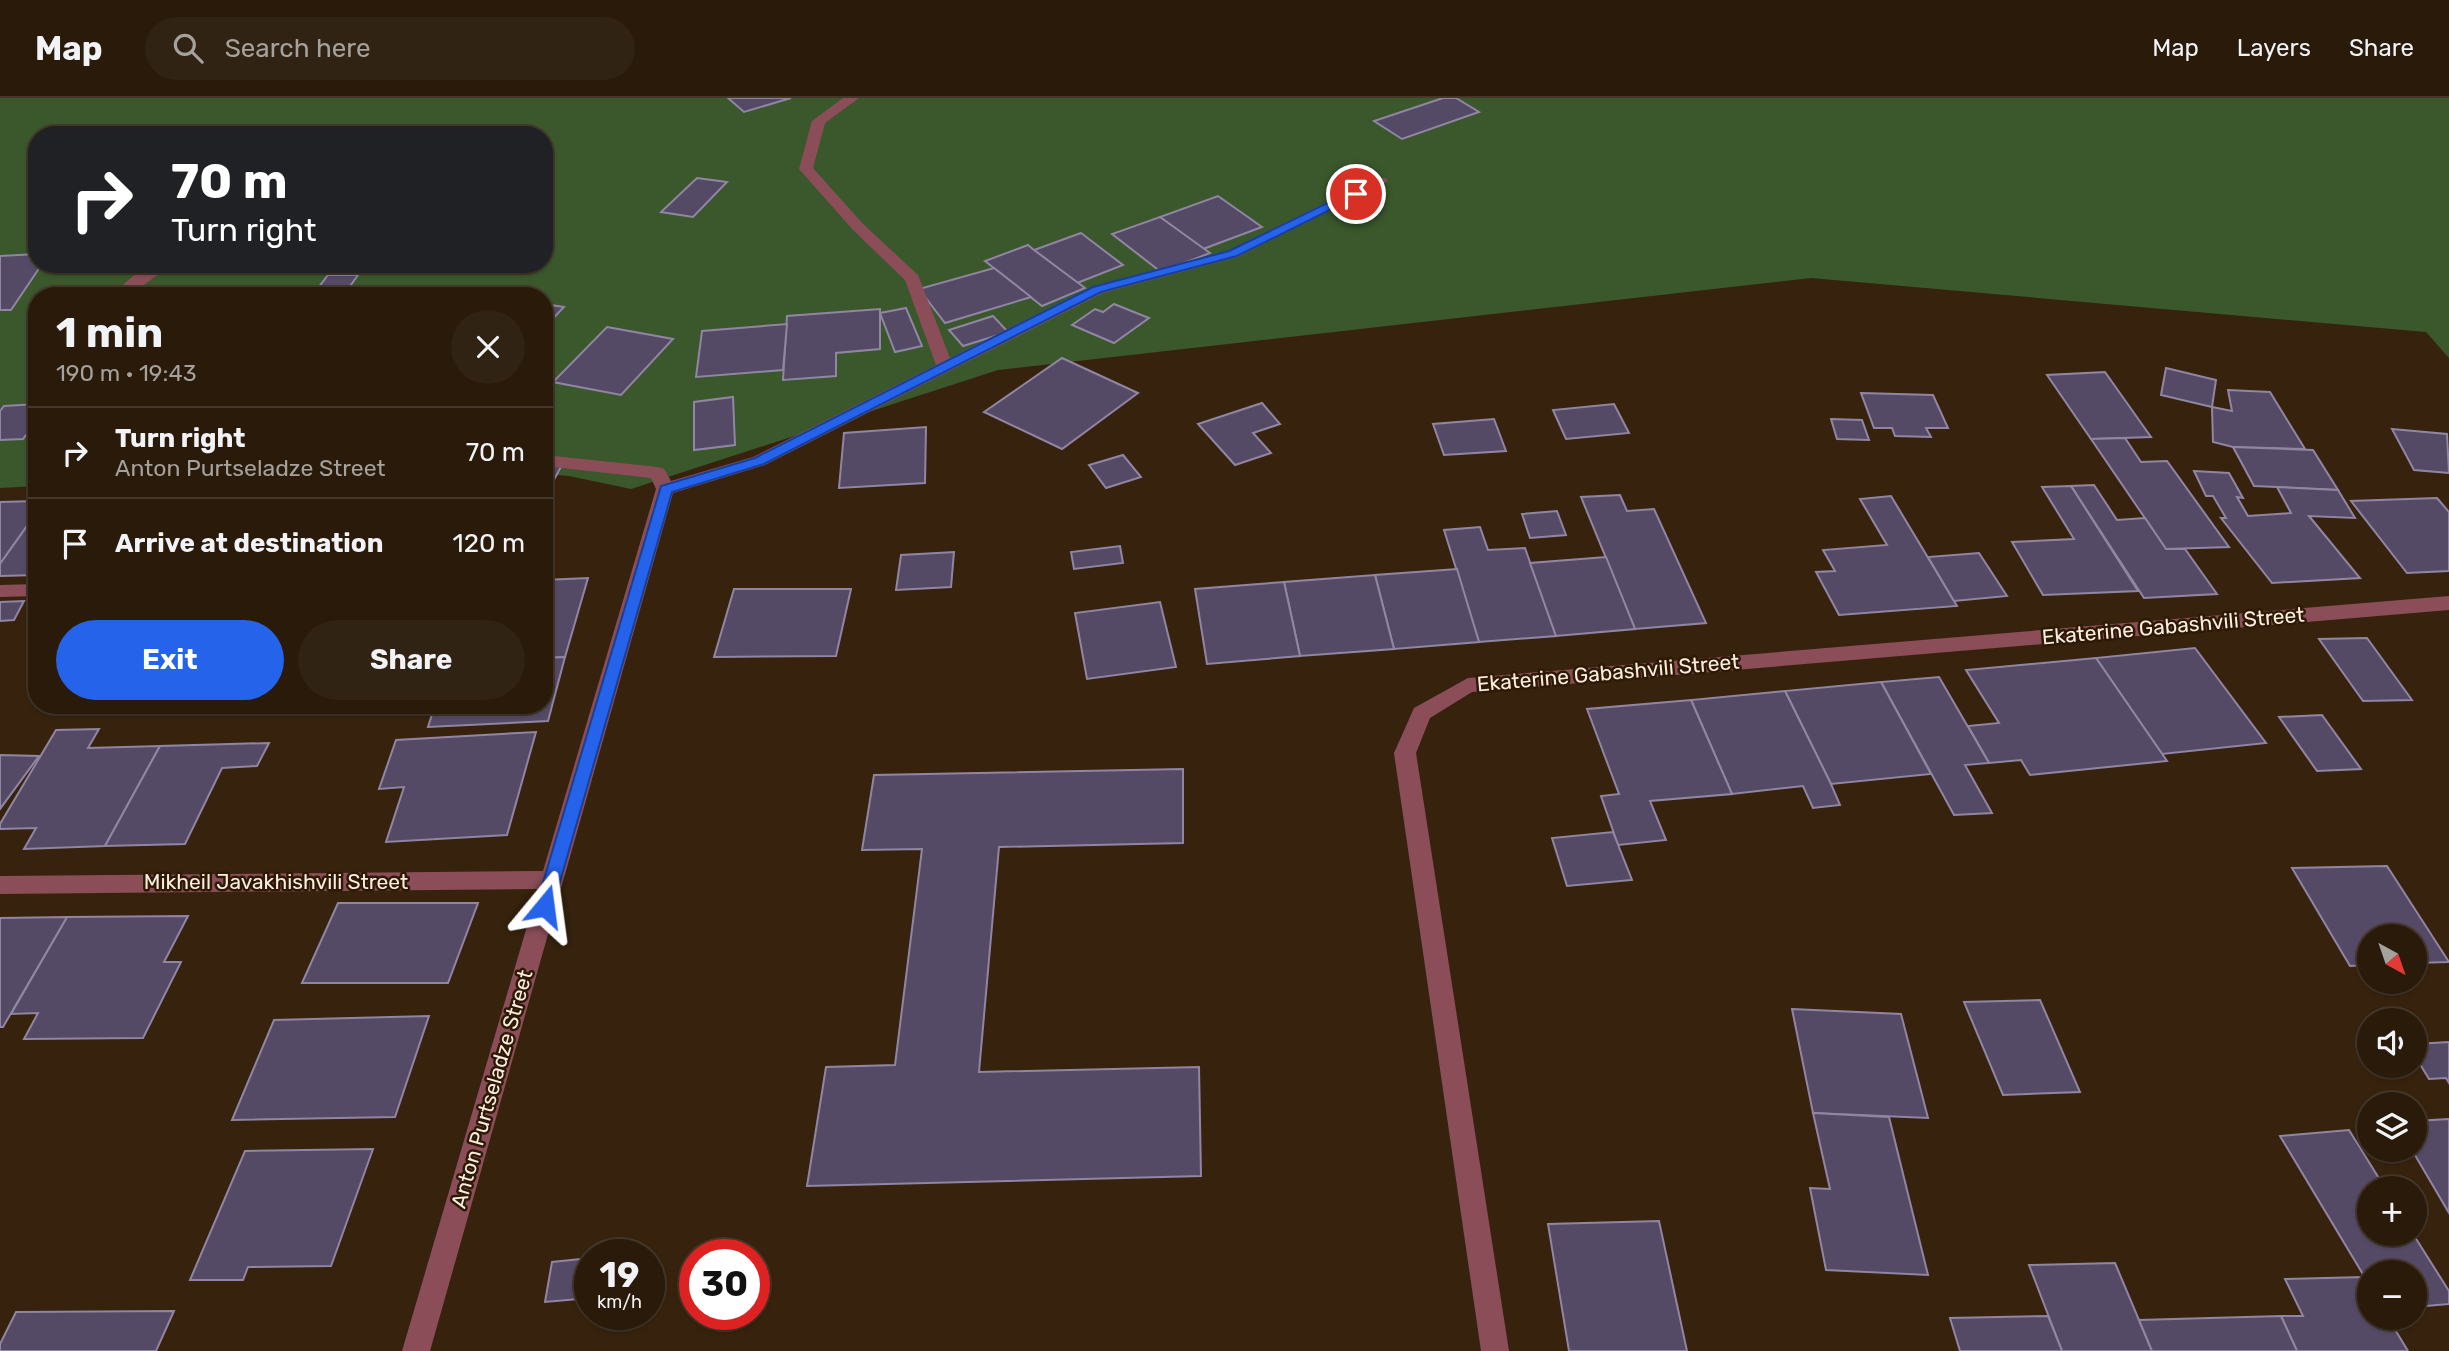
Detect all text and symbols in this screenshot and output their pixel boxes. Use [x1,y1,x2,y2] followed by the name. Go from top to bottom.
[145,17,635,80] search box
[35,29,103,68] text: Map
[169,29,207,67] icon: search
[225,33,370,64] text: Search here
[2152,34,2199,62] text: Map
[2237,34,2311,62] text: Layers
[2349,34,2414,62] text: Share
[171,152,288,210] text: 70 m
[56,154,147,245] icon: right
[1326,164,1386,224] pin
[1337,175,1375,213] icon: arrive
[171,211,316,249] text: Turn right
[56,308,163,358] text: 1 min
[451,310,525,384] button: close
[56,359,197,387] text: 190 m · 19:43
[115,423,245,454] text: Turn right
[56,434,94,472] icon: right
[466,437,525,468] text: 70 m
[115,454,385,482] text: Anton Purtseladze Street
[56,525,94,563] icon: arrive
[115,528,383,559] text: Arrive at destination
[453,528,525,559] text: 120 m
[2041,602,2305,649] street label: Ekaterine Gabashvili Street
[56,620,284,700] button: Exit
[298,620,525,700] button: Share
[1476,649,1740,696] street label: Ekaterine Gabashvili Street
[144,869,408,894] street label: Mikheil Javakhishvili Street
[508,869,582,943] position arrow
[2357,924,2427,994] north arrow
[2357,924,2427,1330] map controls
[445,967,538,1211] street label: Anton Purtseladze Street
[2357,1008,2427,1078] button: sound
[2357,1092,2427,1162] button: layers
[2357,1176,2427,1246] button: +
[679,1239,770,1330] speed limit sign: 30
[600,1254,639,1296] text: 19
[2357,1260,2427,1330] button: −
[597,1291,642,1313] text: km/h

